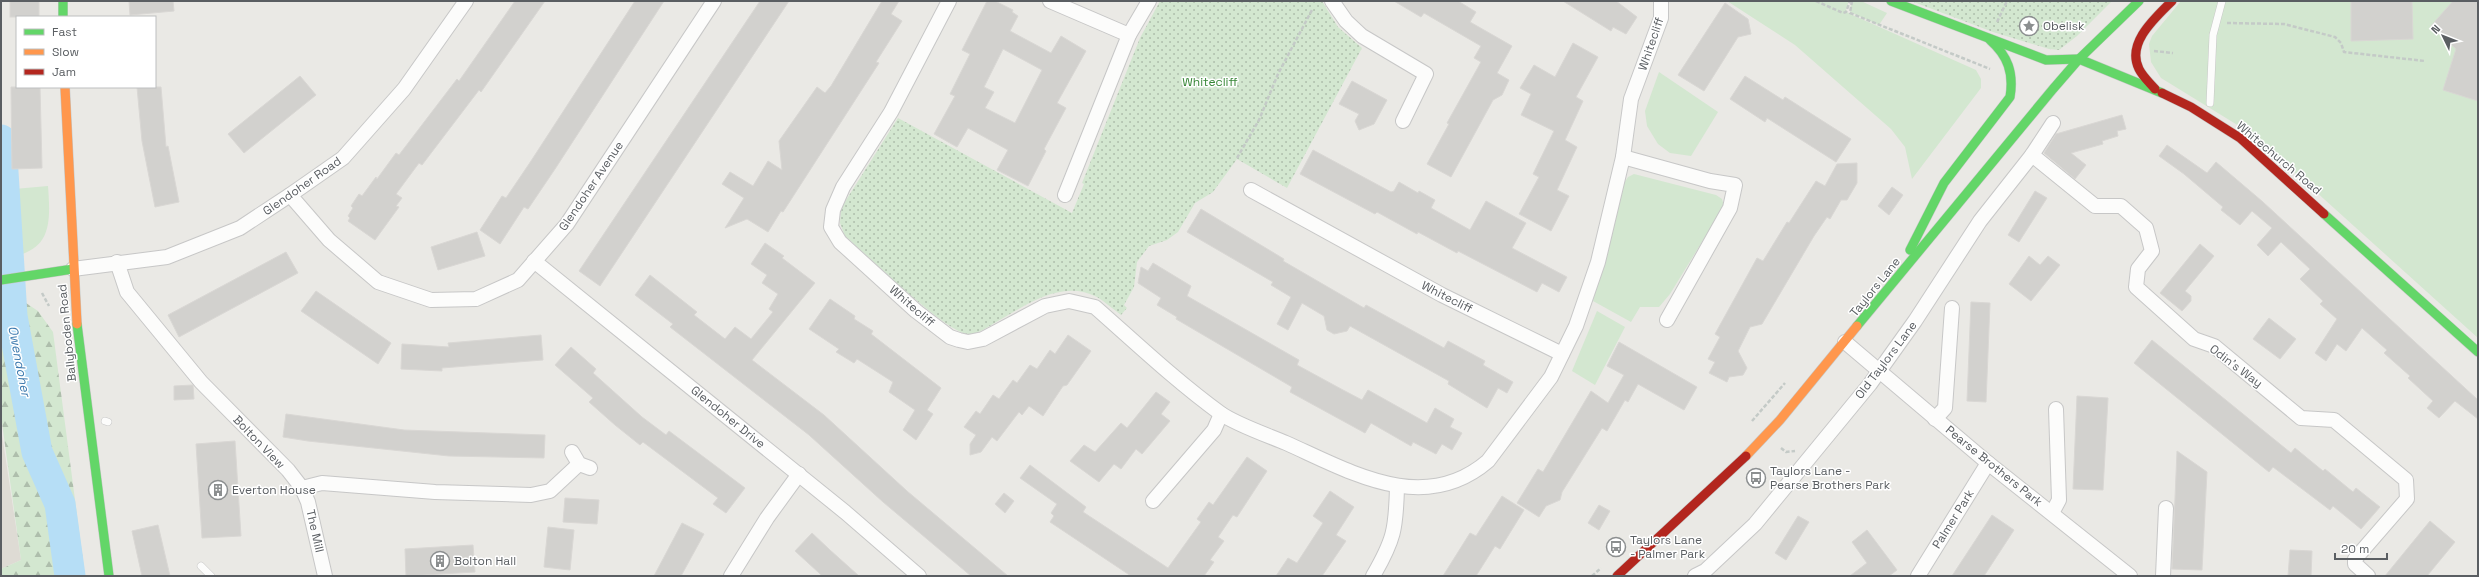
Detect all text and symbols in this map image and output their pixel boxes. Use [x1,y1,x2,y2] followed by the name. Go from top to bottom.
[1634,15,1668,73] street label: Whitecliff
[2018,15,2040,37] place icon: Obelisk
[16,16,156,88] legend
[2423,16,2463,56] north arrow
[2043,18,2085,34] place label: Obelisk
[2428,22,2443,37] text: N
[52,24,77,40] text: Fast
[52,44,79,60] text: Slow
[52,64,76,80] text: Jam
[1182,74,1238,90] park label: Whitecliff
[2233,118,2325,198] street label: Whitechurch Road
[555,138,627,234] street label: Glendoher Avenue
[260,153,344,219] street label: Glendoher Road
[1846,254,1904,320] street label: Taylors Lane
[1419,277,1475,317] street label: Whitecliff
[886,282,938,330] street label: Whitecliff
[54,283,80,383] street label: Ballyboden Road
[1851,318,1921,402] street label: Old Taylors Lane
[4,324,35,400] water label: Owendoher
[2206,341,2266,391] street label: Odin's Way
[687,382,769,452] street label: Glendoher Drive
[230,412,288,472] street label: Bolton View
[1942,422,2046,510] street label: Pearse Brothers Park
[1770,463,1891,493] place label: Taylors Lane - Pearse Brothers Park
[1745,467,1767,489] bus stop icon: Taylors Lane - Pearse Brothers Park
[207,479,229,501] building icon: Everton House
[232,482,316,498] place label: Everton House
[1928,486,1978,552] street label: Palmer Park
[302,508,328,554] street label: The Mill
[1630,532,1706,562] place label: Taylors Lane - Palmer Park
[2335,535,2387,561] scale bar
[1605,536,1627,558] bus stop icon: Taylors Lane - Palmer Park
[2341,541,2369,557] text: 20 m
[429,550,451,572] building icon: Bolton Hall
[454,553,516,569] place label: Bolton Hall

